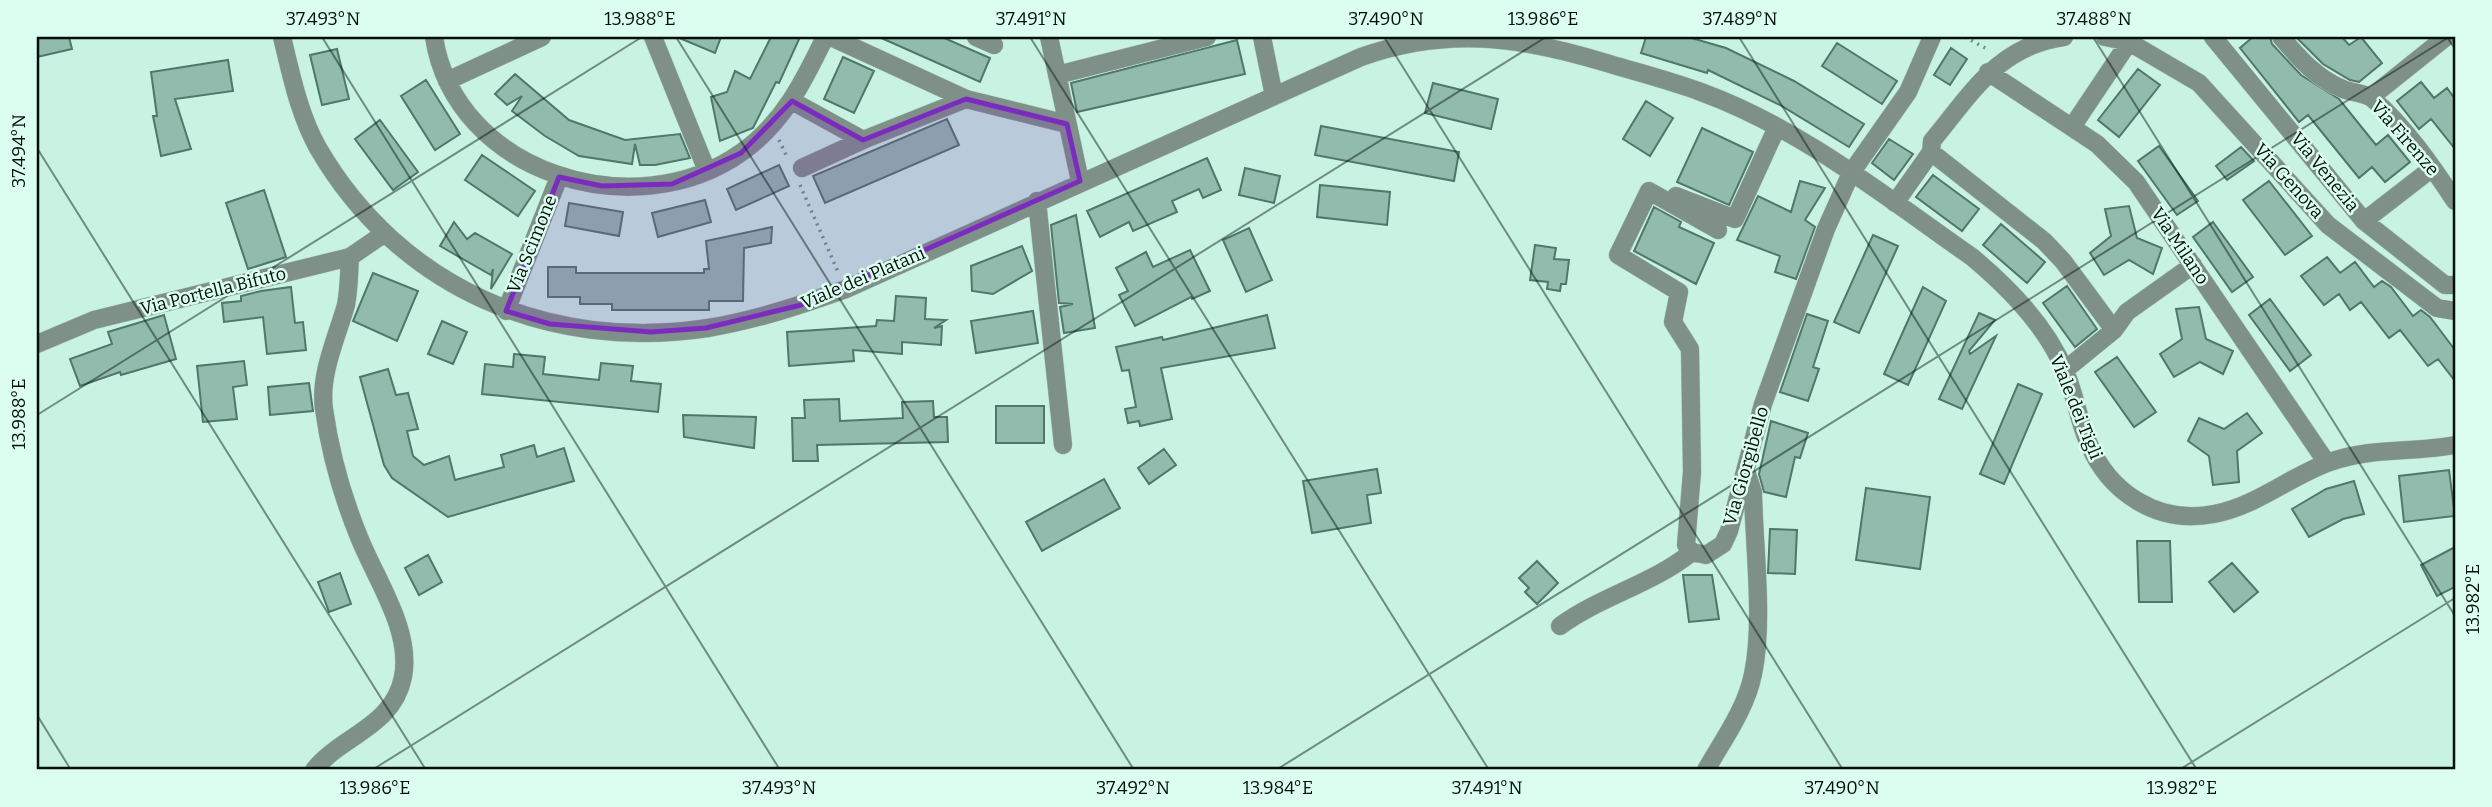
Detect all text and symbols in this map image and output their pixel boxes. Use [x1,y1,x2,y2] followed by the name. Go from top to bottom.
[286,8,360,30] text: 37.493°N
[604,8,676,30] text: 13.988°E
[996,8,1066,30] text: 37.491°N
[1348,8,1424,30] text: 37.490°N
[1508,8,1578,30] text: 13.986°E
[1703,8,1777,30] text: 37.489°N
[2056,8,2132,30] text: 37.488°N
[2366,96,2444,180] street label: Via Firenze
[8,114,30,188] text: 37.494°N
[2286,128,2364,216] street label: Via Venezia
[2249,139,2329,223] street label: Via Genova
[502,192,562,296] street label: Via Scimone
[2146,203,2214,289] street label: Via Milano
[798,242,928,314] street label: Viale dei Platani
[138,262,288,320] street label: Via Portella Bifuto
[2045,352,2107,462] street label: Viale dei Tigli
[8,378,30,450] text: 13.988°E
[1718,404,1774,528] street label: Via Giorgibello
[2462,564,2484,634] text: 13.982°E
[340,777,410,799] text: 13.986°E
[742,777,816,799] text: 37.493°N
[1096,777,1170,799] text: 37.492°N
[1243,777,1313,799] text: 13.984°E
[1452,777,1522,799] text: 37.491°N
[1804,777,1880,799] text: 37.490°N
[2147,777,2217,799] text: 13.982°E

